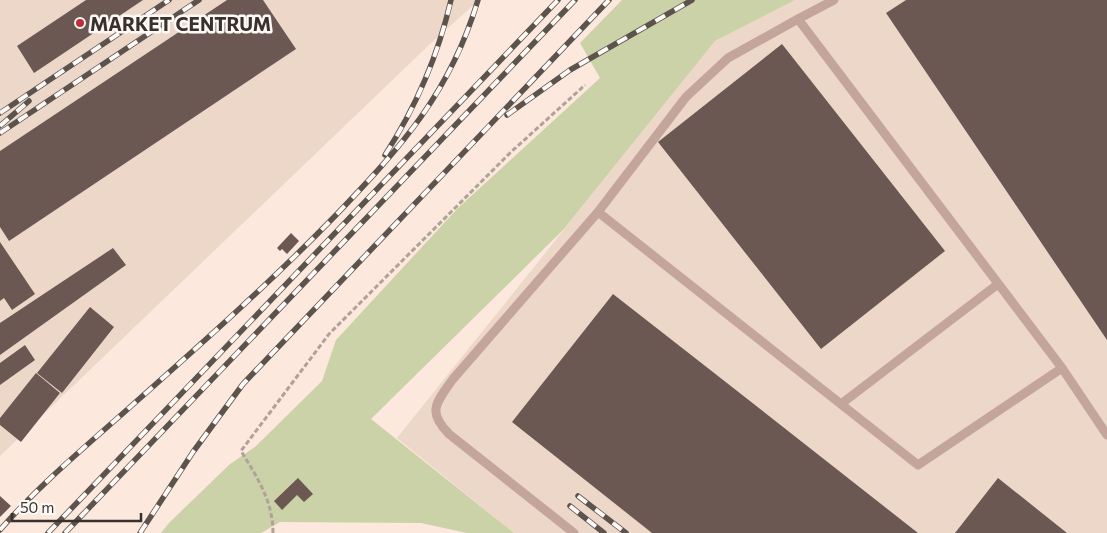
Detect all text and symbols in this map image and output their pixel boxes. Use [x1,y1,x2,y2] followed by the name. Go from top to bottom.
[90,12,271,35] place label: MARKET CENTRUM
[74,17,86,29] marker: MARKET CENTRUM
[12,490,141,522] scale bar
[20,498,54,516] text: 50 m

